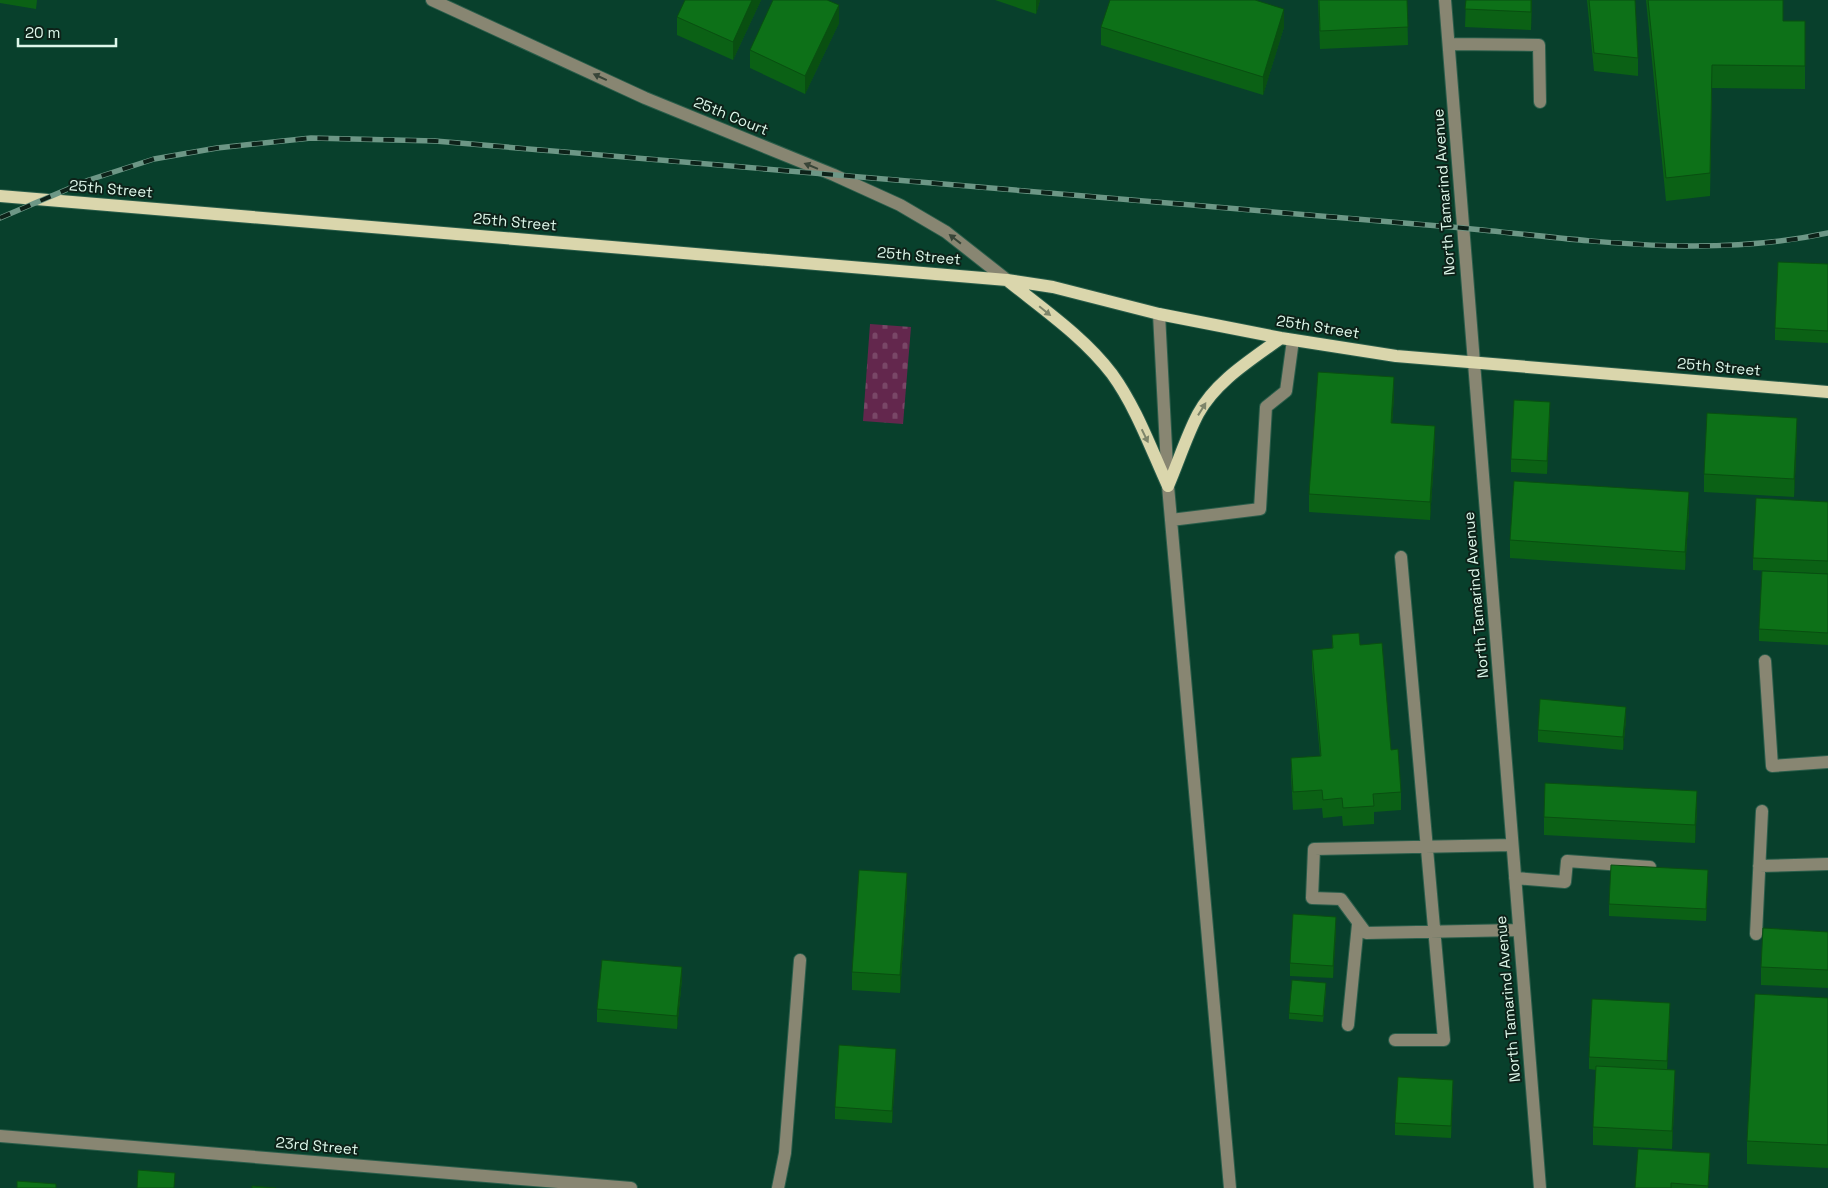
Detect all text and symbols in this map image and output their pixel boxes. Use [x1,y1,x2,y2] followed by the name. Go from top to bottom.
[18,15,115,47] scale bar
[25,23,60,42] text: 20 m
[593,73,607,81] one-way arrow
[691,92,771,139] street label: 25th Court
[1428,108,1459,276] street label: North Tamarind Avenue
[803,162,818,170] one-way arrow
[68,175,154,202] street label: 25th Street
[472,208,558,235] street label: 25th Street
[949,234,962,245] one-way arrow
[876,242,962,269] street label: 25th Street
[1038,306,1051,317] one-way arrow
[1275,311,1361,342] street label: 25th Street
[1676,353,1762,380] street label: 25th Street
[1197,403,1206,416] one-way arrow
[1140,429,1149,444] one-way arrow
[1459,511,1492,679] street label: North Tamarind Avenue
[1491,915,1524,1083] street label: North Tamarind Avenue
[275,1132,359,1159] street label: 23rd Street

